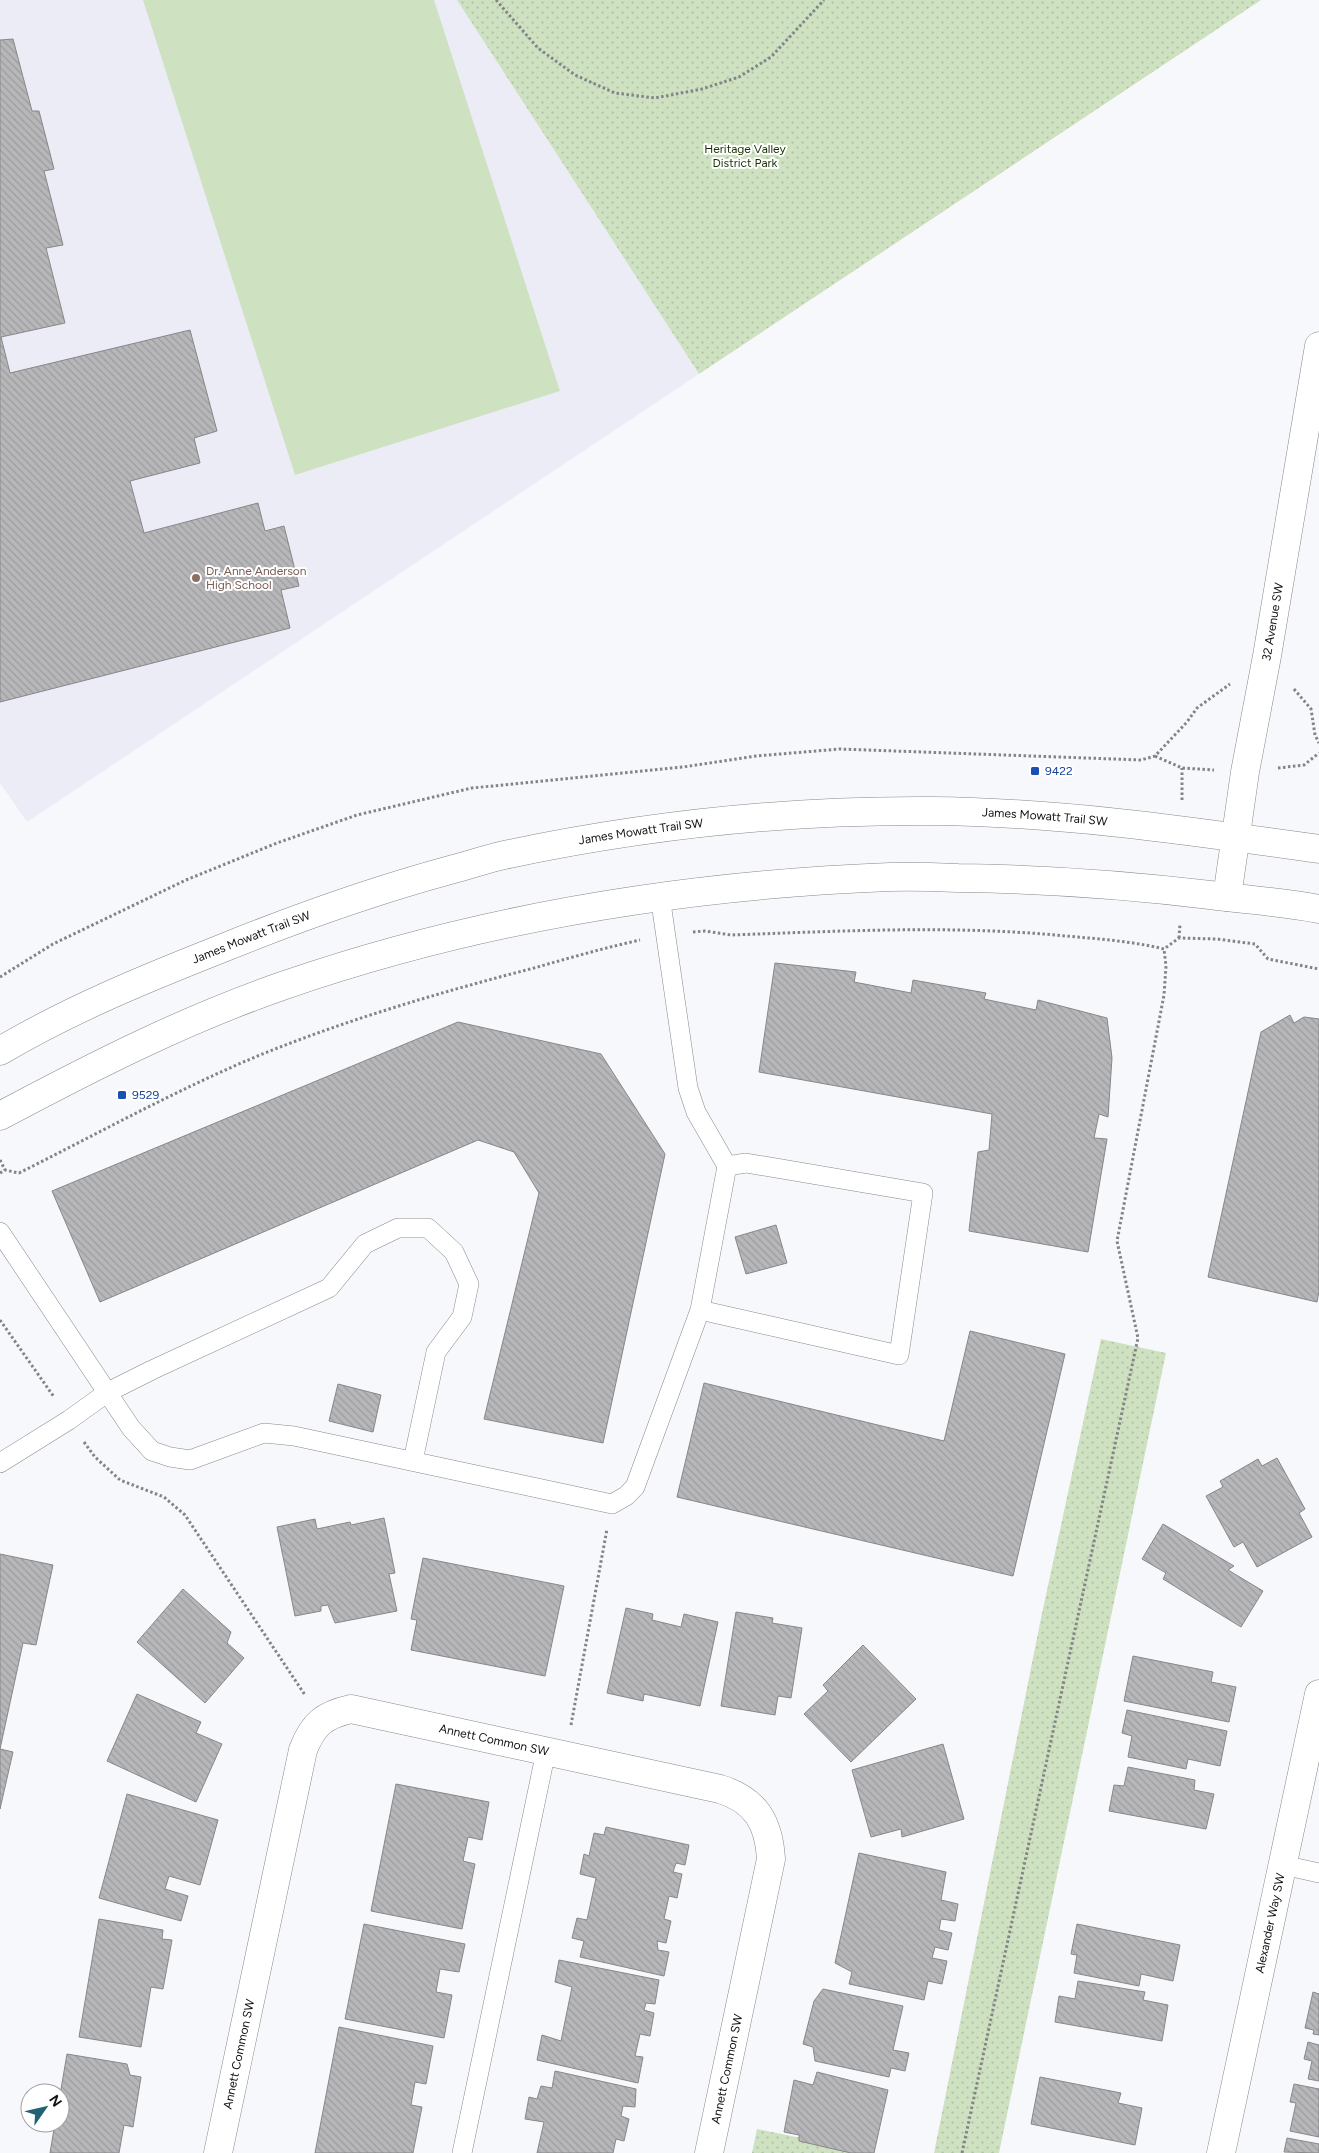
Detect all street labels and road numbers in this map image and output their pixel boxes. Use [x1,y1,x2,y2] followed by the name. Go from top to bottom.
[1259,581,1286,662] street label: 32 Avenue SW
[982,805,1108,829] street label: James Mowatt Trail SW
[577,816,704,848] street label: James Mowatt Trail SW
[190,908,313,967] street label: James Mowatt Trail SW
[438,1721,551,1759] street label: Annett Common SW
[1253,1872,1288,1974] street label: Alexander Way SW
[220,1998,257,2110] street label: Annett Common SW
[709,2012,746,2125] street label: Annett Common SW

